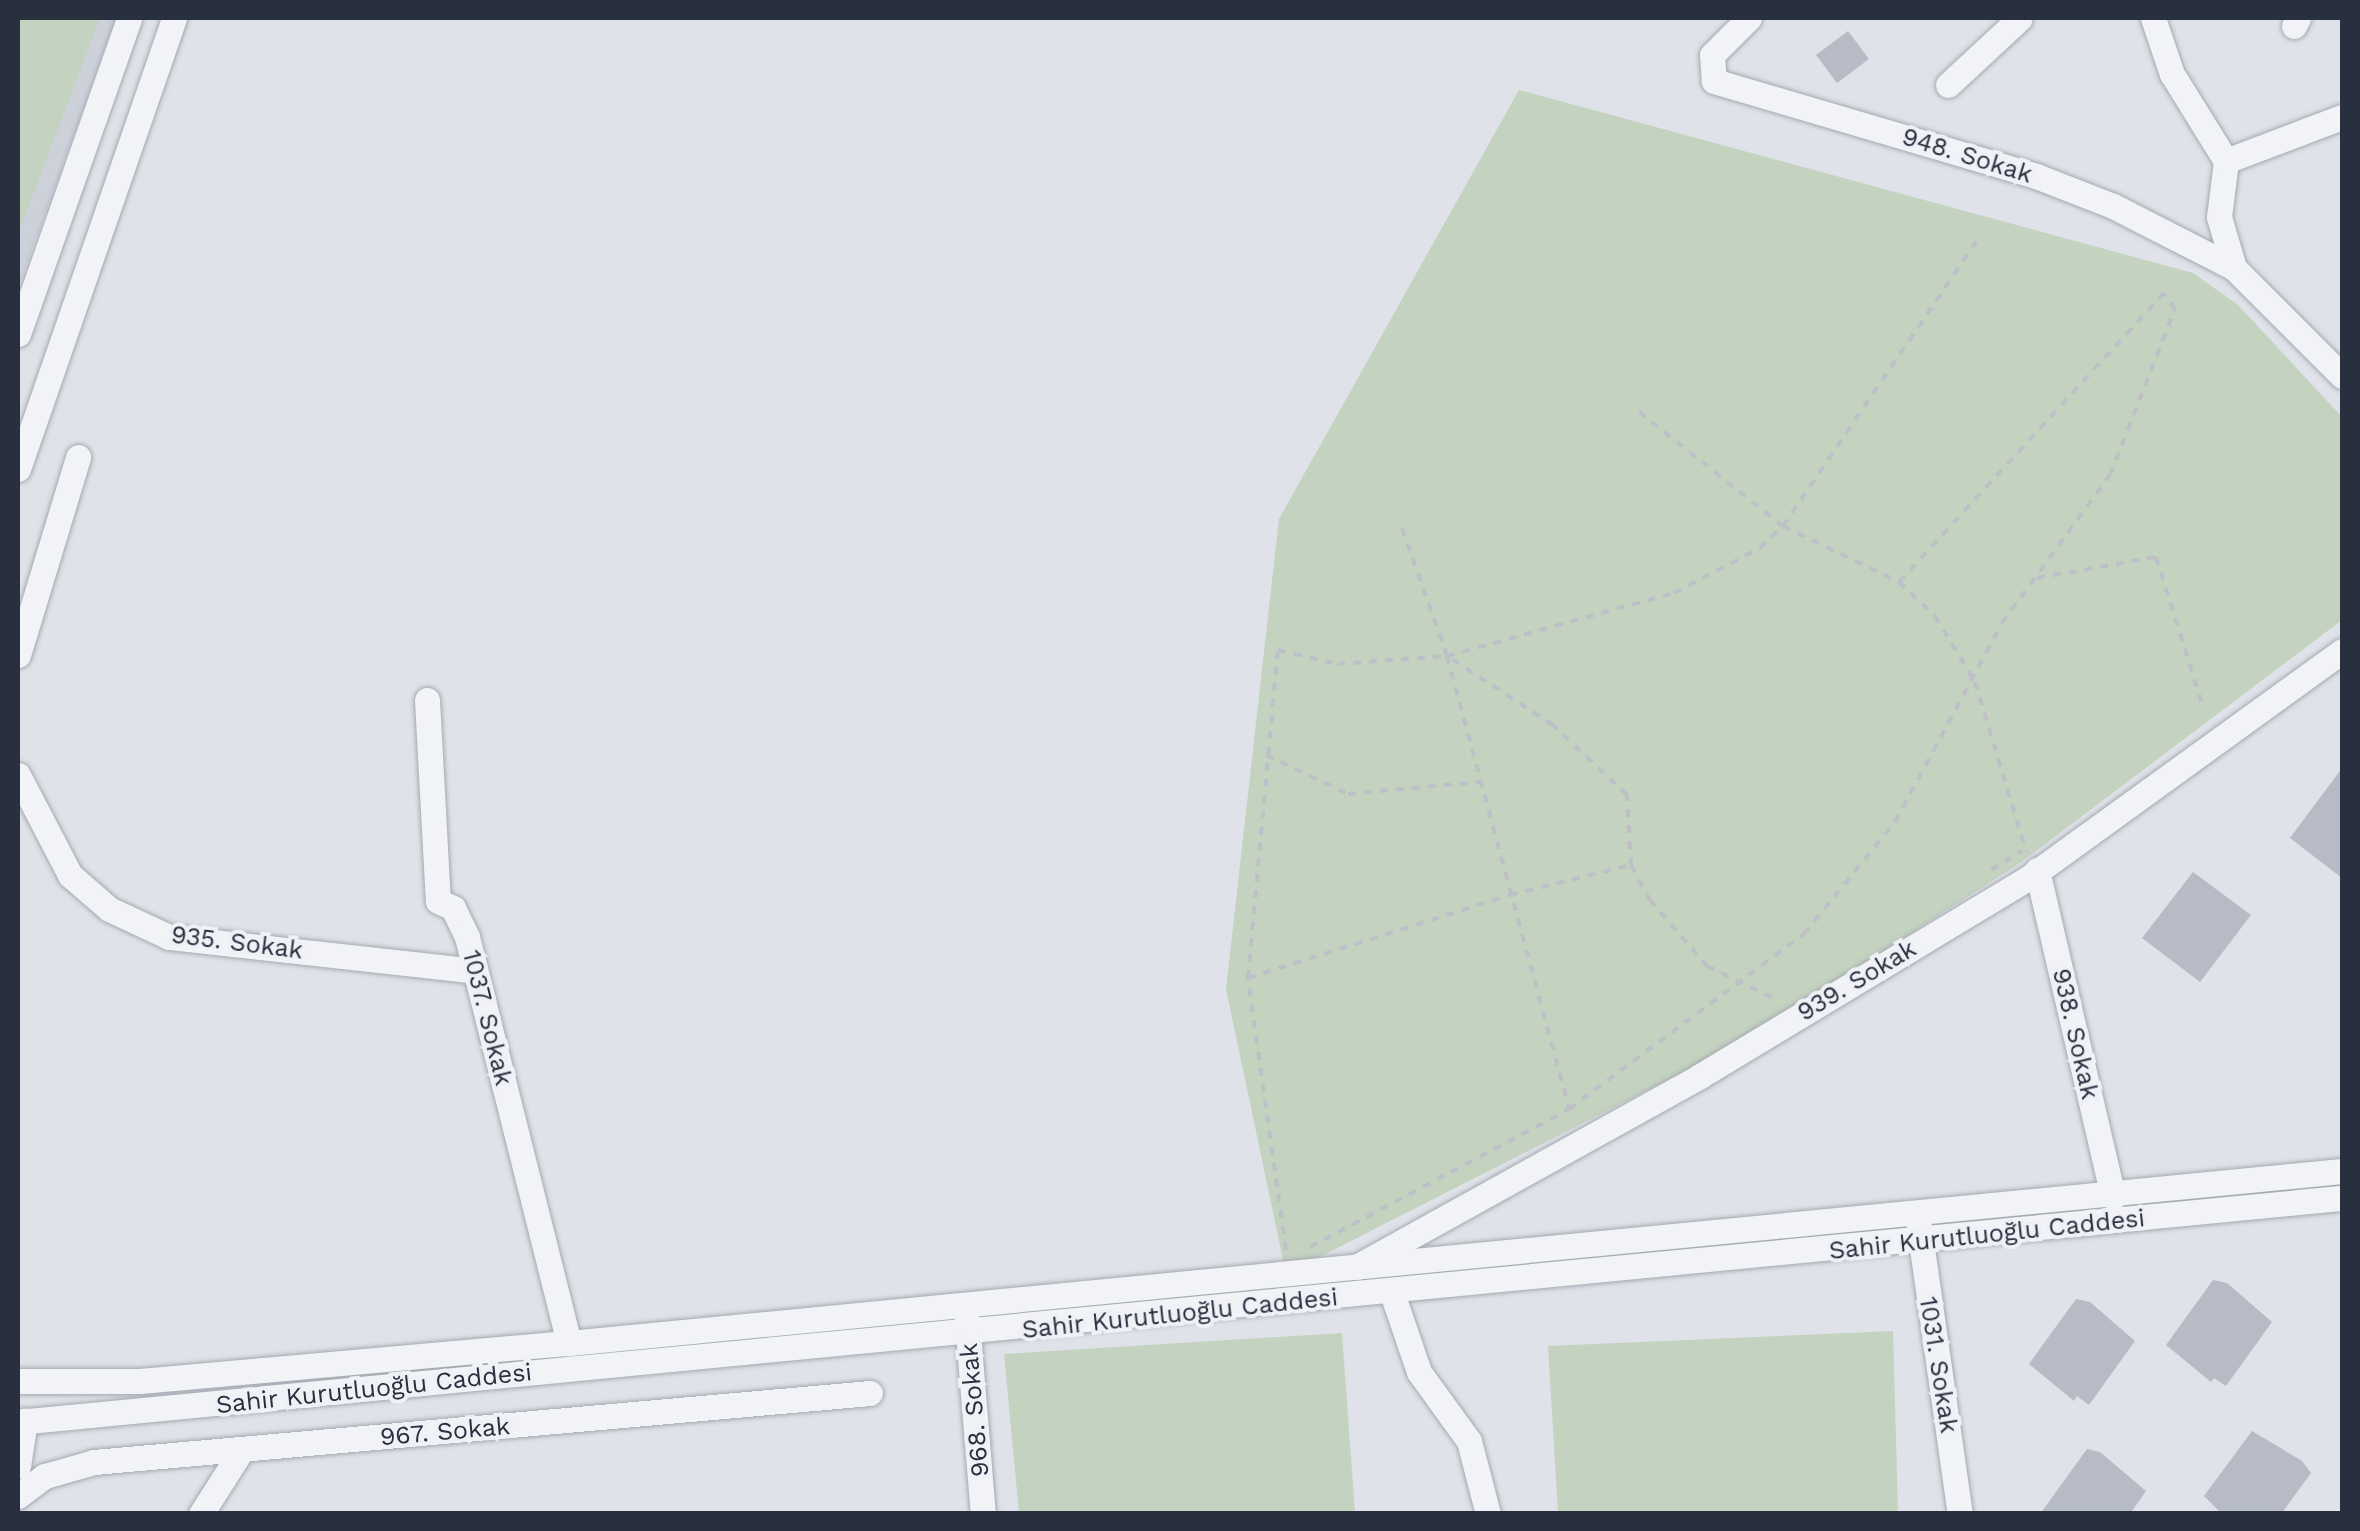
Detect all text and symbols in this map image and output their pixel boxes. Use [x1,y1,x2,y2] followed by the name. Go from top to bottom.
[1898,122,2036,190] street label: 948. Sokak
[169,920,305,966] street label: 935. Sokak
[1792,934,1922,1028] street label: 939. Sokak
[456,947,518,1089] street label: 1037. Sokak
[2045,966,2105,1102] street label: 938. Sokak
[1827,1203,2147,1267] street label: Sahir Kurutluoğlu Caddesi
[1020,1282,1340,1346] street label: Sahir Kurutluoğlu Caddesi
[1912,1295,1964,1435] street label: 1031. Sokak
[954,1342,996,1478] street label: 968. Sokak
[214,1357,534,1421] street label: Sahir Kurutluoğlu Caddesi
[379,1411,511,1453] street label: 967. Sokak

